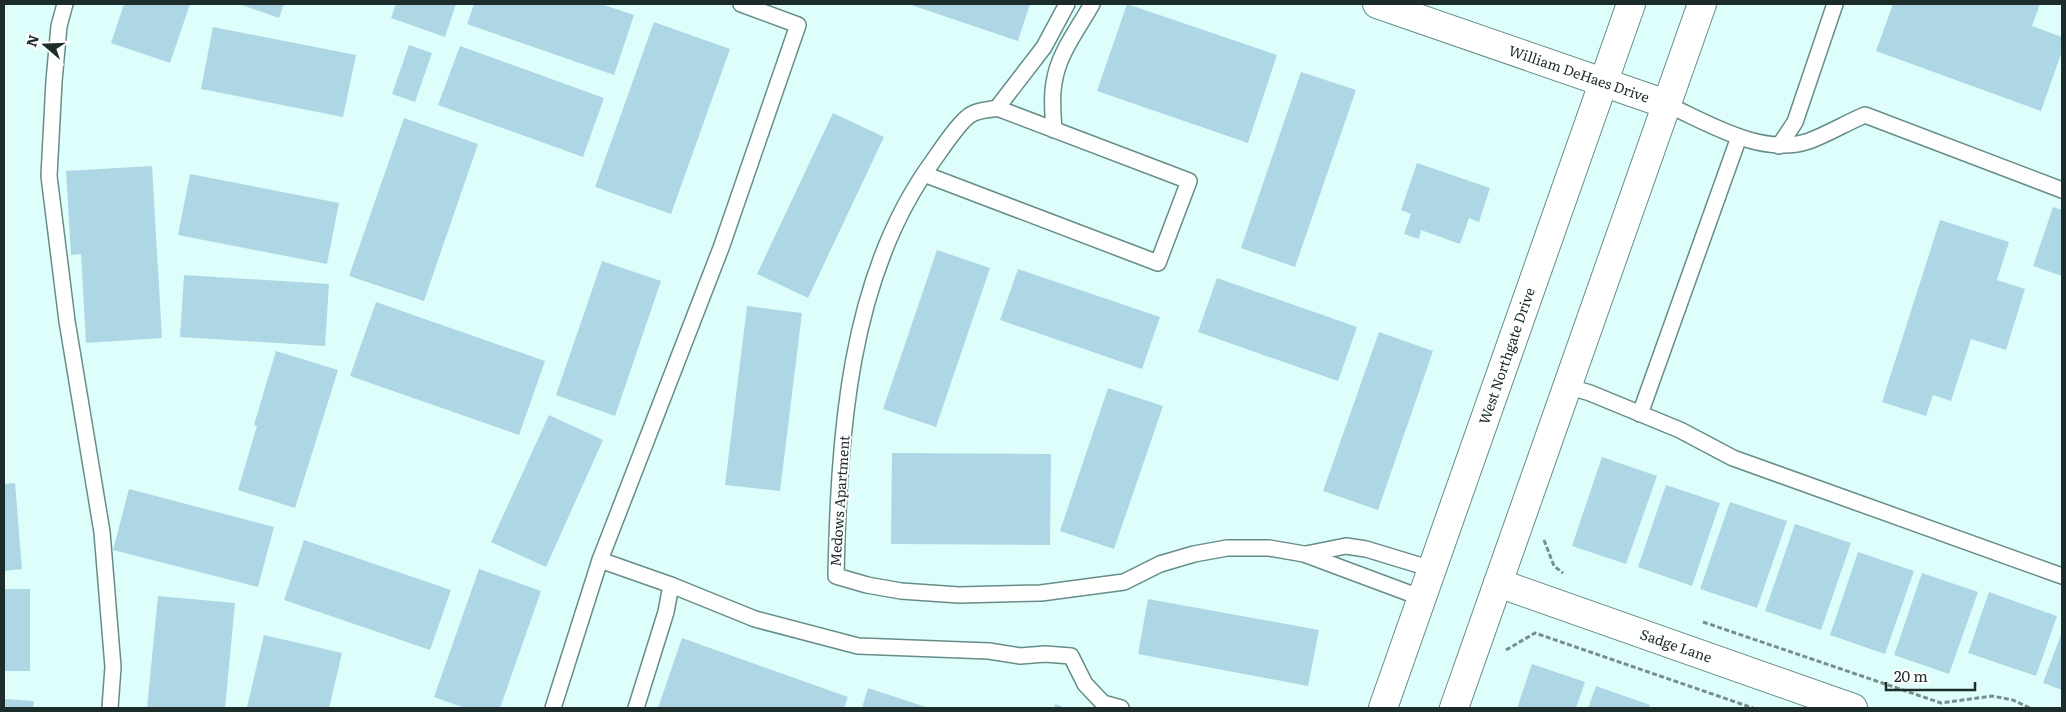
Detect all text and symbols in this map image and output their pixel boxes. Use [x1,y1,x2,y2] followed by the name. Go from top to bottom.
[20,20,70,70] north arrow
[20,31,43,49] text: N
[1506,40,1652,107] street label: William DeHaes Drive
[1473,285,1539,427] street label: West Northgate Drive
[824,434,854,567] street label: Medows Apartment
[1638,623,1715,667] street label: Sadge Lane
[1886,660,1975,692] scale bar
[1894,664,1928,687] text: 20 m

